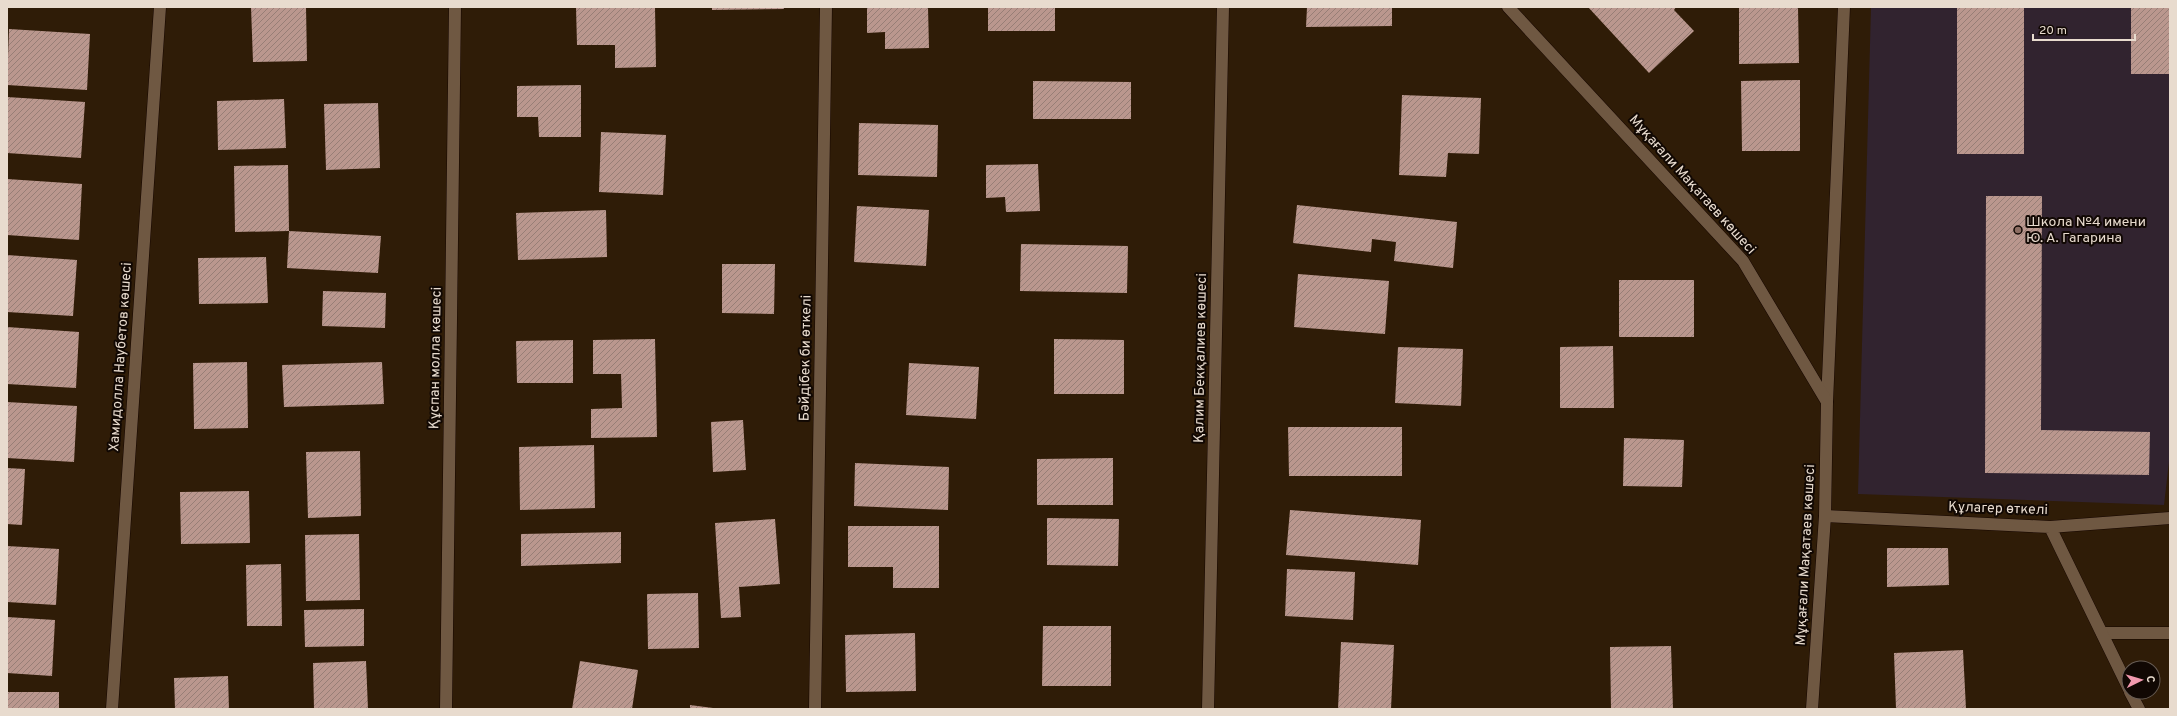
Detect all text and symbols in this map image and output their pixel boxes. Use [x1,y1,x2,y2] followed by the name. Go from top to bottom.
[2033,16,2135,42] scale bar
[2039,23,2067,39] text: 20 m
[1625,112,1759,258] street label: Мұқағали Мақатаев көшесі
[2026,214,2146,247] place label: Школа №4 имени Ю. А. Гагарина
[2013,225,2023,235] marker: Школа №4 имени Ю. А. Гагарина
[106,262,136,452] street label: Хамидолла Наубетов көшесі
[1191,273,1211,443] street label: Қалим Бекқалиев көшесі
[426,287,446,429] street label: Құспан молла көшесі
[796,295,816,421] street label: Бәйдібек би өткелі
[1793,464,1819,646] street label: Мұқағали Мақатаев көшесі
[1948,499,2048,519] street label: Құлагер өткелі
[2121,660,2161,700] north arrow
[2143,675,2157,683] text: С

